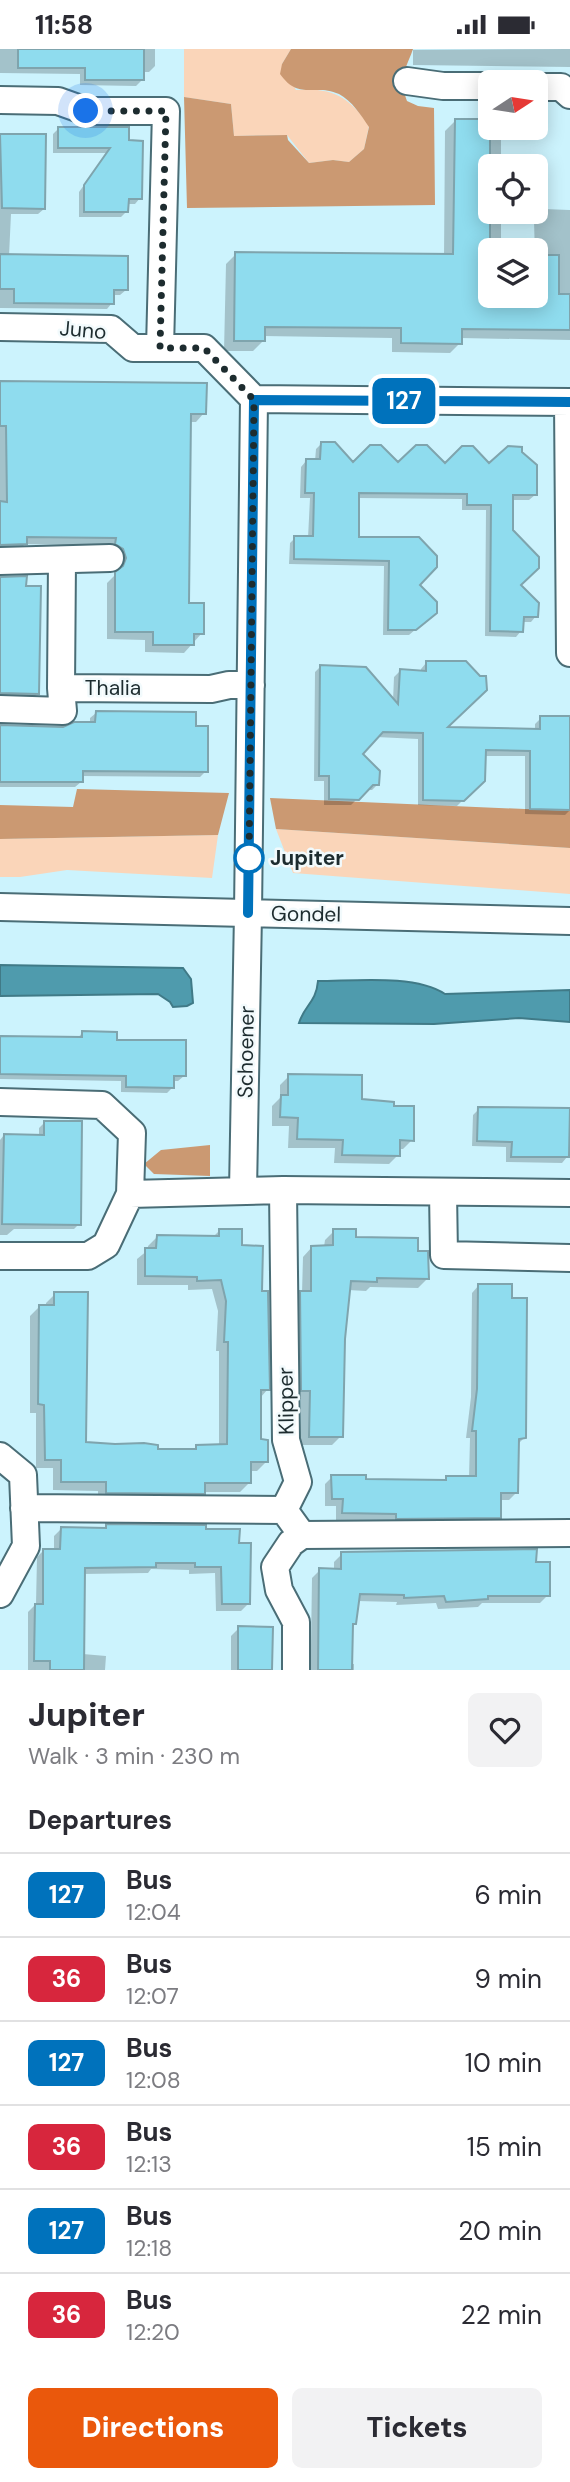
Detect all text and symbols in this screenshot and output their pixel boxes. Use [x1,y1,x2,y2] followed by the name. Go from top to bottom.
[35,8,93,42] text: 11:58
[478,70,548,140] north arrow
[478,70,548,308] map controls
[68,93,103,128] your location
[478,154,548,224] button: locate
[478,238,548,308] button: layers
[58,314,108,346] street label: Juno
[364,378,444,424] line badge: 127
[386,385,422,416] text: 127
[85,674,141,702] street label: Thalia
[234,843,264,873] marker: Jupiter
[270,844,344,872] place label: Jupiter
[271,899,341,929] street label: Gondel
[231,1005,261,1098] street label: Schoener
[271,1367,301,1435] street label: Klipper
[28,1693,145,1736] text: Jupiter
[468,1693,542,1767] button: heart
[28,1741,240,1771] text: Walk · 3 min · 230 m
[28,1803,172,1837] text: Departures
[126,1863,172,1897] text: Bus
[474,1878,542,1912] text: 6 min
[49,1879,84,1910] text: 127
[126,1897,181,1927] text: 12:04
[126,1947,172,1981] text: Bus
[474,1962,542,1996] text: 9 min
[52,1963,81,1994] text: 36
[126,1981,179,2011] text: 12:07
[126,2031,172,2065] text: Bus
[465,2046,542,2080] text: 10 min
[49,2047,84,2078] text: 127
[126,2065,181,2095] text: 12:08
[126,2115,172,2149] text: Bus
[467,2130,542,2164] text: 15 min
[52,2131,81,2162] text: 36
[126,2149,172,2179] text: 12:13
[126,2199,172,2233] text: Bus
[458,2214,542,2248] text: 20 min
[49,2215,84,2246] text: 127
[126,2233,172,2263] text: 12:18
[126,2283,172,2317] text: Bus
[461,2298,542,2332] text: 22 min
[52,2299,81,2330] text: 36
[126,2317,180,2347] text: 12:20
[28,2388,278,2468] button: Directions
[292,2388,542,2468] button: Tickets

